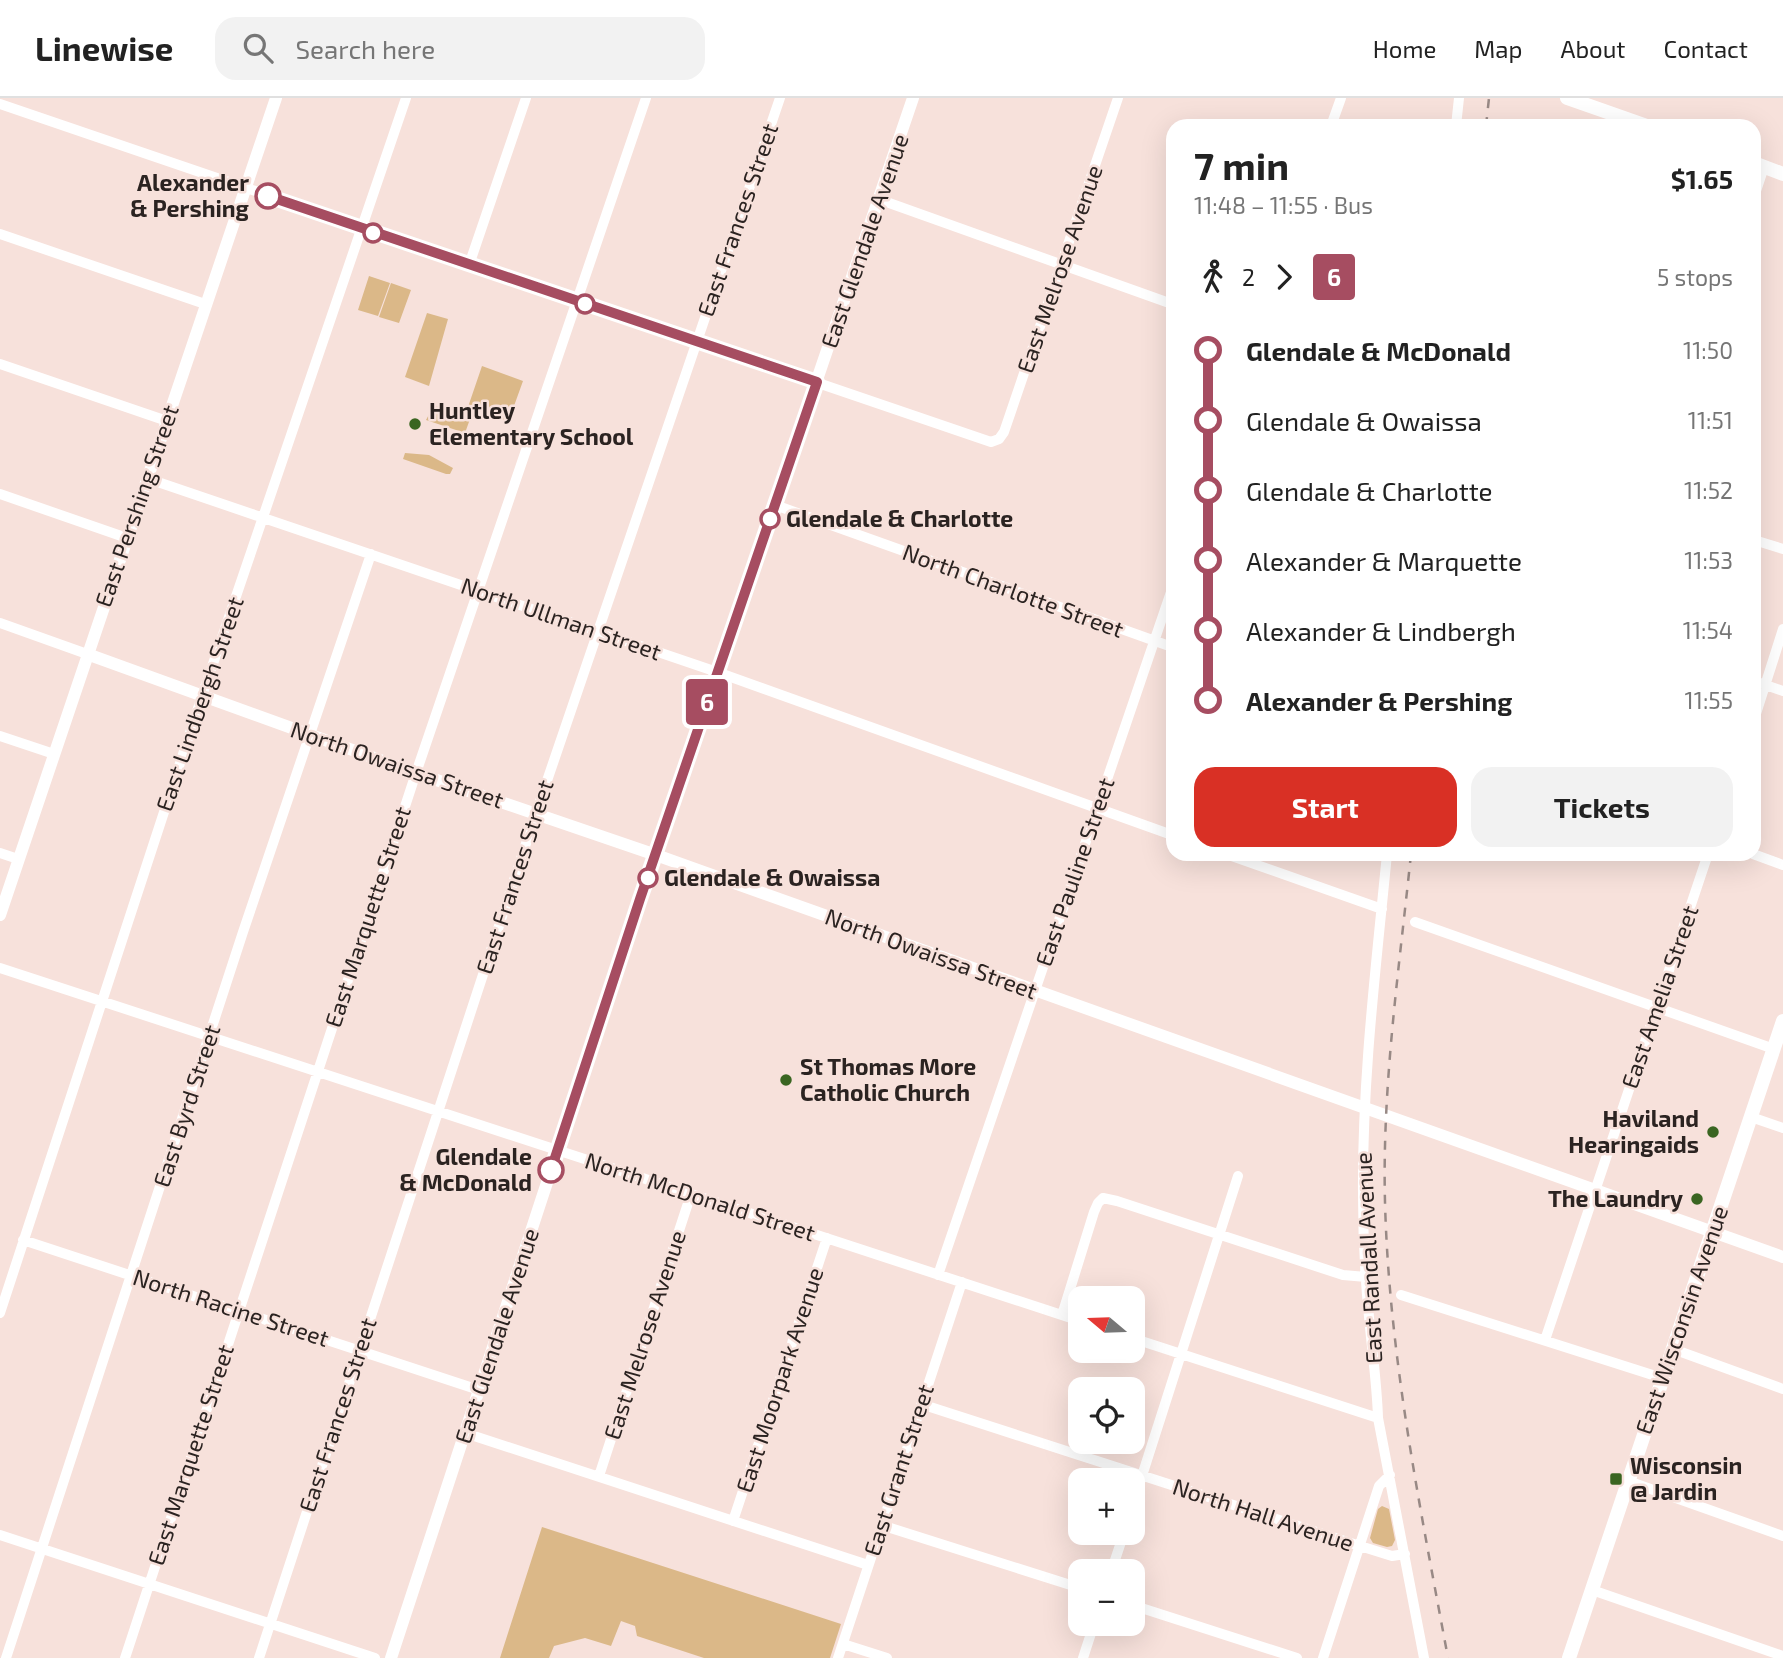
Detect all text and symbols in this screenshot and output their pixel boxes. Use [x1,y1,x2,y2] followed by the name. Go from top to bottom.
[215,17,705,80] search box
[35,28,173,68] text: Linewise
[239,29,277,67] icon: search
[295,33,435,64] text: Search here
[1373,34,1436,63] text: Home
[1474,34,1522,63] text: Map
[1560,34,1626,63] text: About
[1664,34,1748,63] text: Contact
[691,119,783,320] street label: East Frances Street
[814,130,914,351] street label: East Glendale Avenue
[1194,142,1289,188] text: 7 min
[1010,161,1108,376] street label: East Melrose Avenue
[1671,163,1733,194] text: $1.65
[130,168,250,222] place label: Alexander & Pershing
[255,183,281,209] marker: Alexander & Pershing
[1194,191,1373,219] text: 11:48 – 11:55 · Bus
[363,223,383,243] unlabelled marker
[1194,258,1232,296] icon: walk
[1265,258,1303,296] icon: forward
[1327,262,1341,291] text: 6
[1242,263,1255,291] text: 2
[1657,263,1733,291] text: 5 stops
[575,294,595,314] unlabelled marker
[1246,335,1511,366] text: Glendale & McDonald
[1683,336,1733,364] text: 11:50
[429,396,634,450] place label: Huntley Elementary School
[88,401,184,611] street label: East Pershing Street
[1246,405,1482,436] text: Glendale & Owaissa
[1688,406,1733,434] text: 11:51
[407,416,423,432] marker: Huntley Elementary School
[1246,475,1493,506] text: Glendale & Charlotte
[1684,476,1733,504] text: 11:52
[786,504,1013,532] place label: Glendale & Charlotte
[760,509,780,529] marker: Glendale & Charlotte
[899,537,1128,643] street label: North Charlotte Street
[1246,545,1522,576] text: Alexander & Marquette
[1684,546,1733,574] text: 11:53
[458,571,665,666] street label: North Ullman Street
[149,593,249,815] street label: East Lindbergh Street
[1246,615,1516,646] text: Alexander & Lindbergh
[1683,616,1733,644] text: 11:54
[684,679,730,725] line badge: 6
[1246,685,1512,716] text: Alexander & Pershing
[1685,686,1733,714] text: 11:55
[700,687,714,716] text: 6
[287,714,508,814] street label: North Owaissa Street
[1194,767,1457,847] button: Start
[1471,767,1733,847] button: Tickets
[1029,773,1120,970] street label: East Pauline Street
[469,776,559,977] street label: East Frances Street
[318,803,416,1031] street label: East Marquette Street
[664,863,880,891] place label: Glendale & Owaissa
[638,868,658,888] marker: Glendale & Owaissa
[1615,901,1704,1092] street label: East Amelia Street
[822,902,1041,1004] street label: North Owaissa Street
[147,1021,226,1190] street label: East Byrd Street
[800,1052,976,1106] place label: St Thomas More Catholic Church
[778,1072,794,1088] marker: St Thomas More Catholic Church
[1568,1104,1699,1158] place label: Haviland Hearingaids
[1705,1124,1721,1140] marker: Haviland Hearingaids
[399,1142,532,1196] place label: Glendale & McDonald
[582,1146,819,1247] street label: North McDonald Street
[1348,1152,1388,1365] street label: East Randall Avenue
[538,1157,564,1183] marker: Glendale & McDonald
[1548,1184,1683,1212] place label: The Laundry
[1689,1191,1705,1207] marker: The Laundry
[1629,1202,1733,1438] street label: East Wisconsin Avenue
[448,1225,544,1447] street label: East Glendale Avenue
[597,1227,691,1443] street label: East Melrose Avenue
[130,1262,333,1352] street label: North Racine Street
[729,1264,829,1496] street label: East Moorpark Avenue
[1068,1286,1144,1363] north arrow
[1068,1286,1145,1636] map controls
[292,1314,382,1515] street label: East Frances Street
[141,1341,239,1569] street label: East Marquette Street
[1068,1377,1145,1454] button: locate
[857,1380,939,1559] street label: East Grant Street
[1630,1451,1742,1505] place label: Wisconsin @ Jardin
[1068,1468,1145,1545] button: +
[1608,1471,1624,1487] marker: Wisconsin @ Jardin
[1169,1472,1357,1556] street label: North Hall Avenue
[1068,1559,1145,1636] button: −

